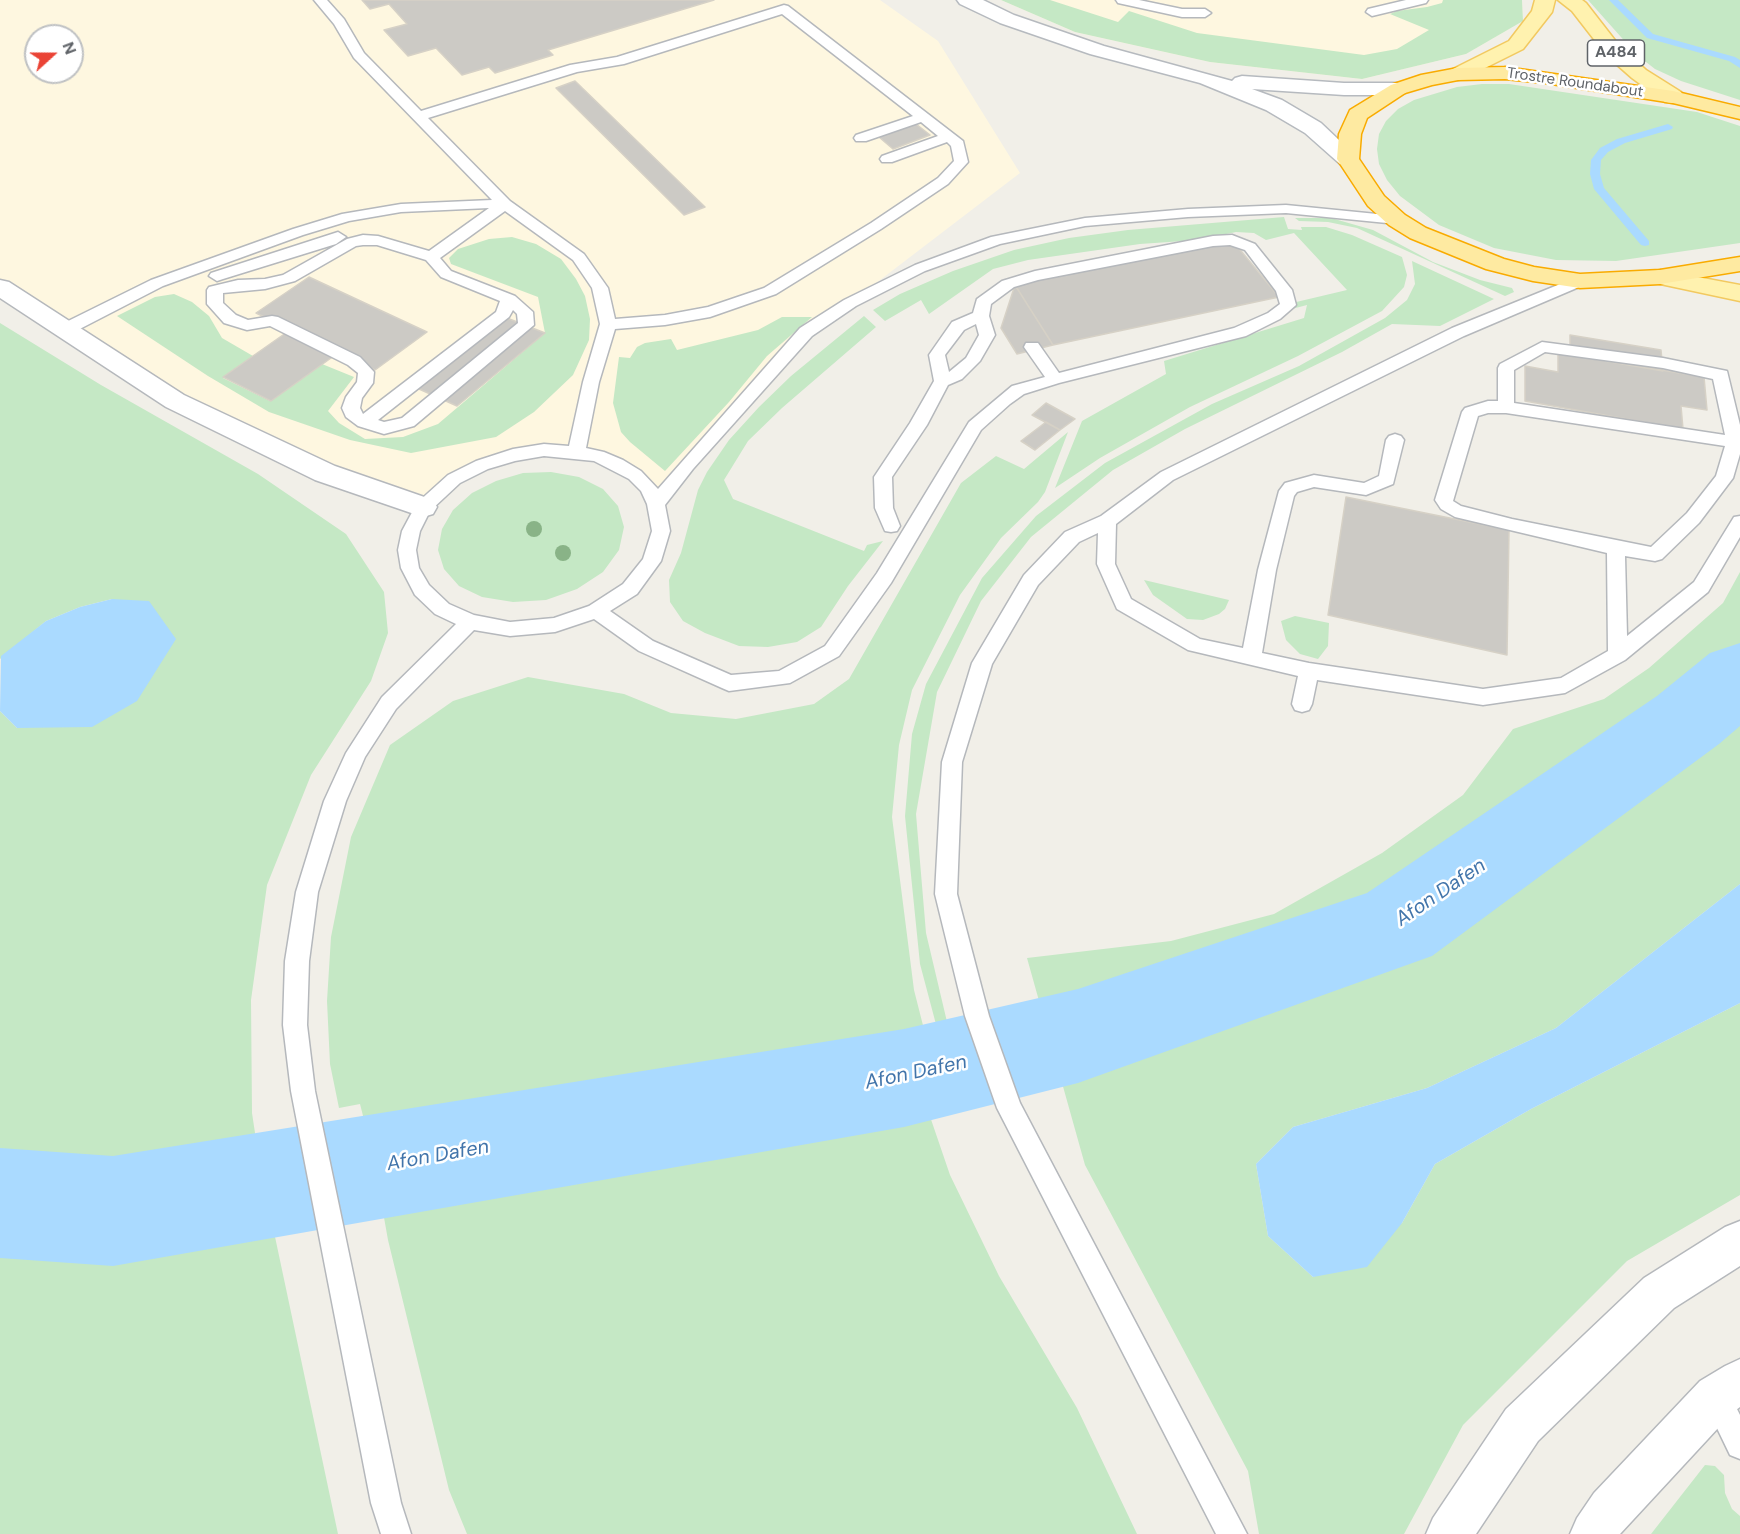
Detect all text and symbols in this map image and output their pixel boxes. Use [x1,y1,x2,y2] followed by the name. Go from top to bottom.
[24,24,84,84] north arrow
[58,39,81,57] text: N
[1588,40,1644,66] road number: A484
[1506,65,1644,101] street label: Trostre Roundabout
[1391,854,1491,932] water label: Afon Dafen
[863,1051,969,1095] water label: Afon Dafen
[385,1135,491,1177] water label: Afon Dafen

